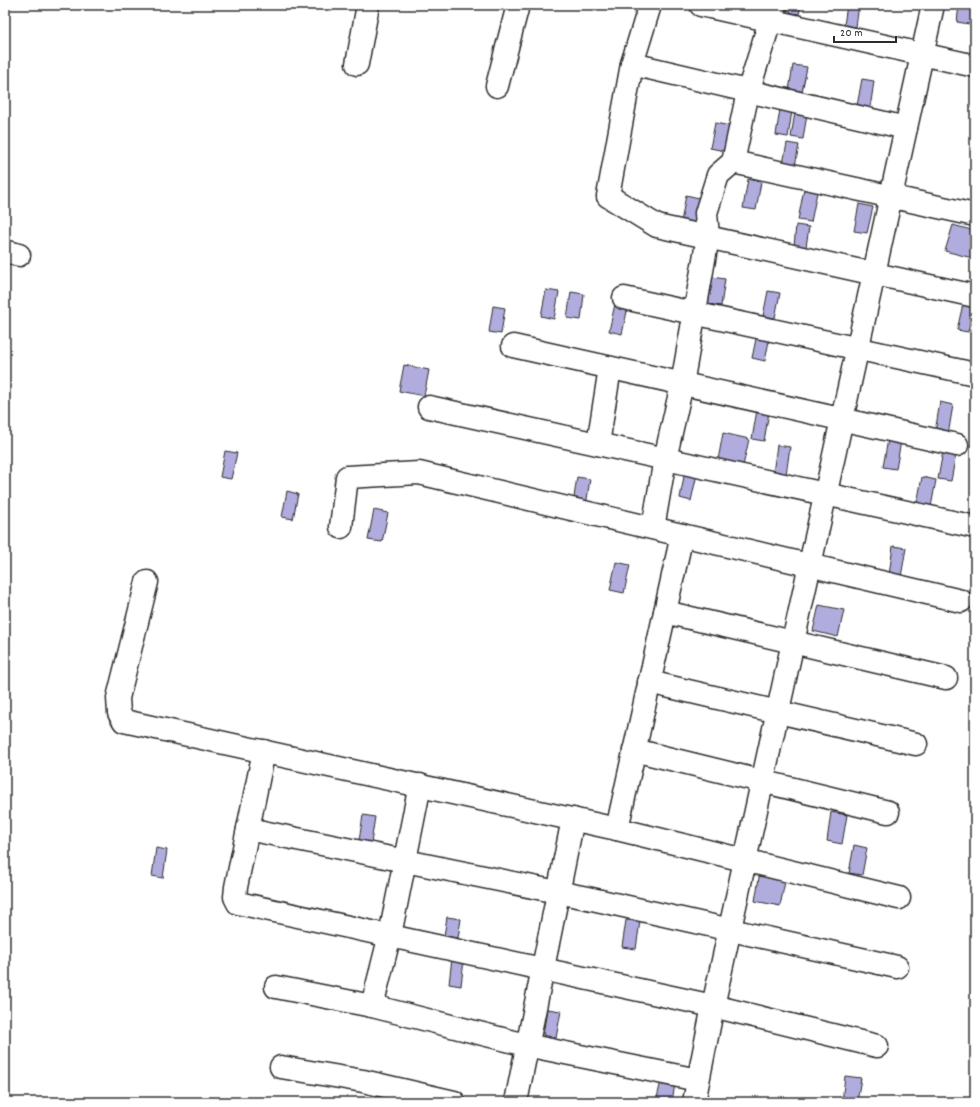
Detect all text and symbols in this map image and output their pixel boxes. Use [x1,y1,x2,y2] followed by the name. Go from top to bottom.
[834,18,896,44] scale bar
[840,25,863,42] text: 20 m

